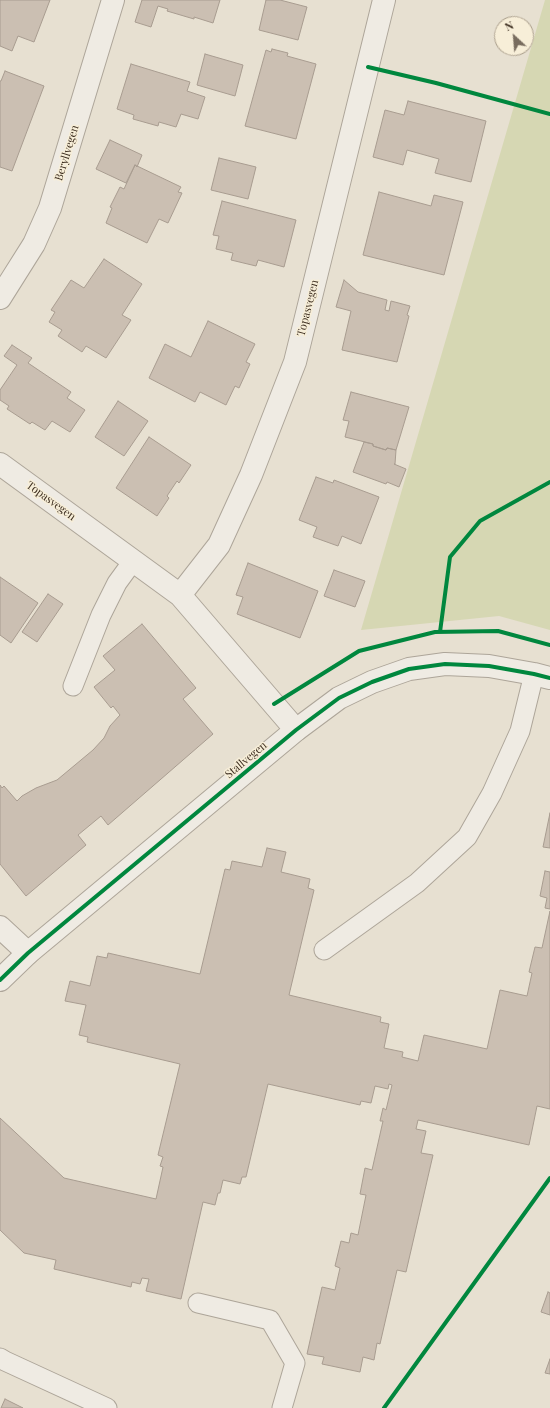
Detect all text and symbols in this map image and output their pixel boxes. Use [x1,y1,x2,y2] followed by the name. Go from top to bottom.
[494,16,534,56] north arrow
[502,17,516,34] text: N
[52,124,82,182] street label: Beryllvegen
[295,278,321,338] street label: Topasvegen
[24,479,78,523] street label: Topasvegen
[222,739,270,781] street label: Stallvegen

